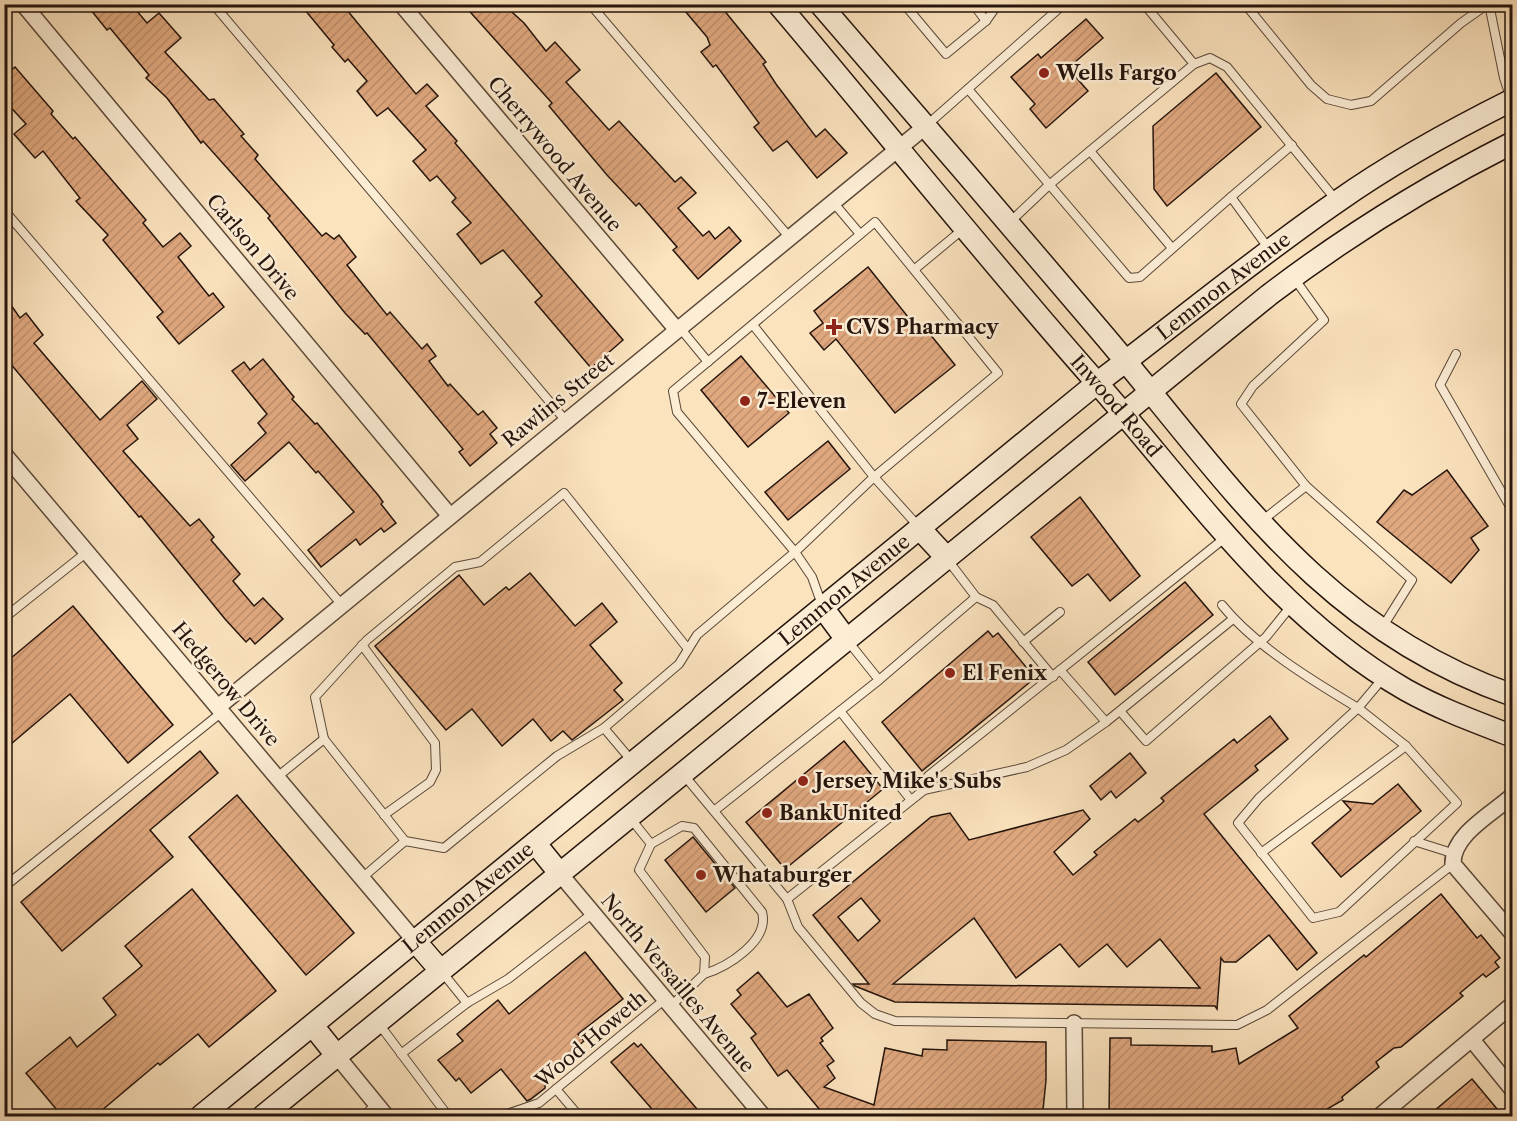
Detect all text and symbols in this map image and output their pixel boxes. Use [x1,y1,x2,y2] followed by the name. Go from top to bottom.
[1055,61,1177,85] place label: Wells Fargo
[1037,66,1051,80] marker: Wells Fargo
[483,71,627,237] street label: Cherrywood Avenue
[202,189,304,305] street label: Carlson Drive
[1152,227,1295,345] street label: Lemmon Avenue
[846,315,999,339] place label: CVS Pharmacy
[827,320,841,334] marker: CVS Pharmacy
[497,348,619,452] street label: Rawlins Street
[1066,350,1166,462] street label: Inwood Road
[757,389,846,413] place label: 7-Eleven
[738,394,752,408] marker: 7-Eleven
[774,529,914,650] street label: Lemmon Avenue
[167,617,285,751] street label: Hedgerow Drive
[962,661,1048,685] place label: El Fenix
[943,666,957,680] marker: El Fenix
[811,769,1002,793] place label: Jersey Mike's Subs
[796,774,810,788] marker: Jersey Mike's Subs
[779,801,903,825] place label: BankUnited
[760,806,774,820] marker: BankUnited
[398,837,538,958] street label: Lemmon Avenue
[712,863,852,887] place label: Whataburger
[694,868,708,882] marker: Whataburger
[596,889,760,1077] street label: North Versailles Avenue
[530,985,652,1093] street label: Wood Howeth

